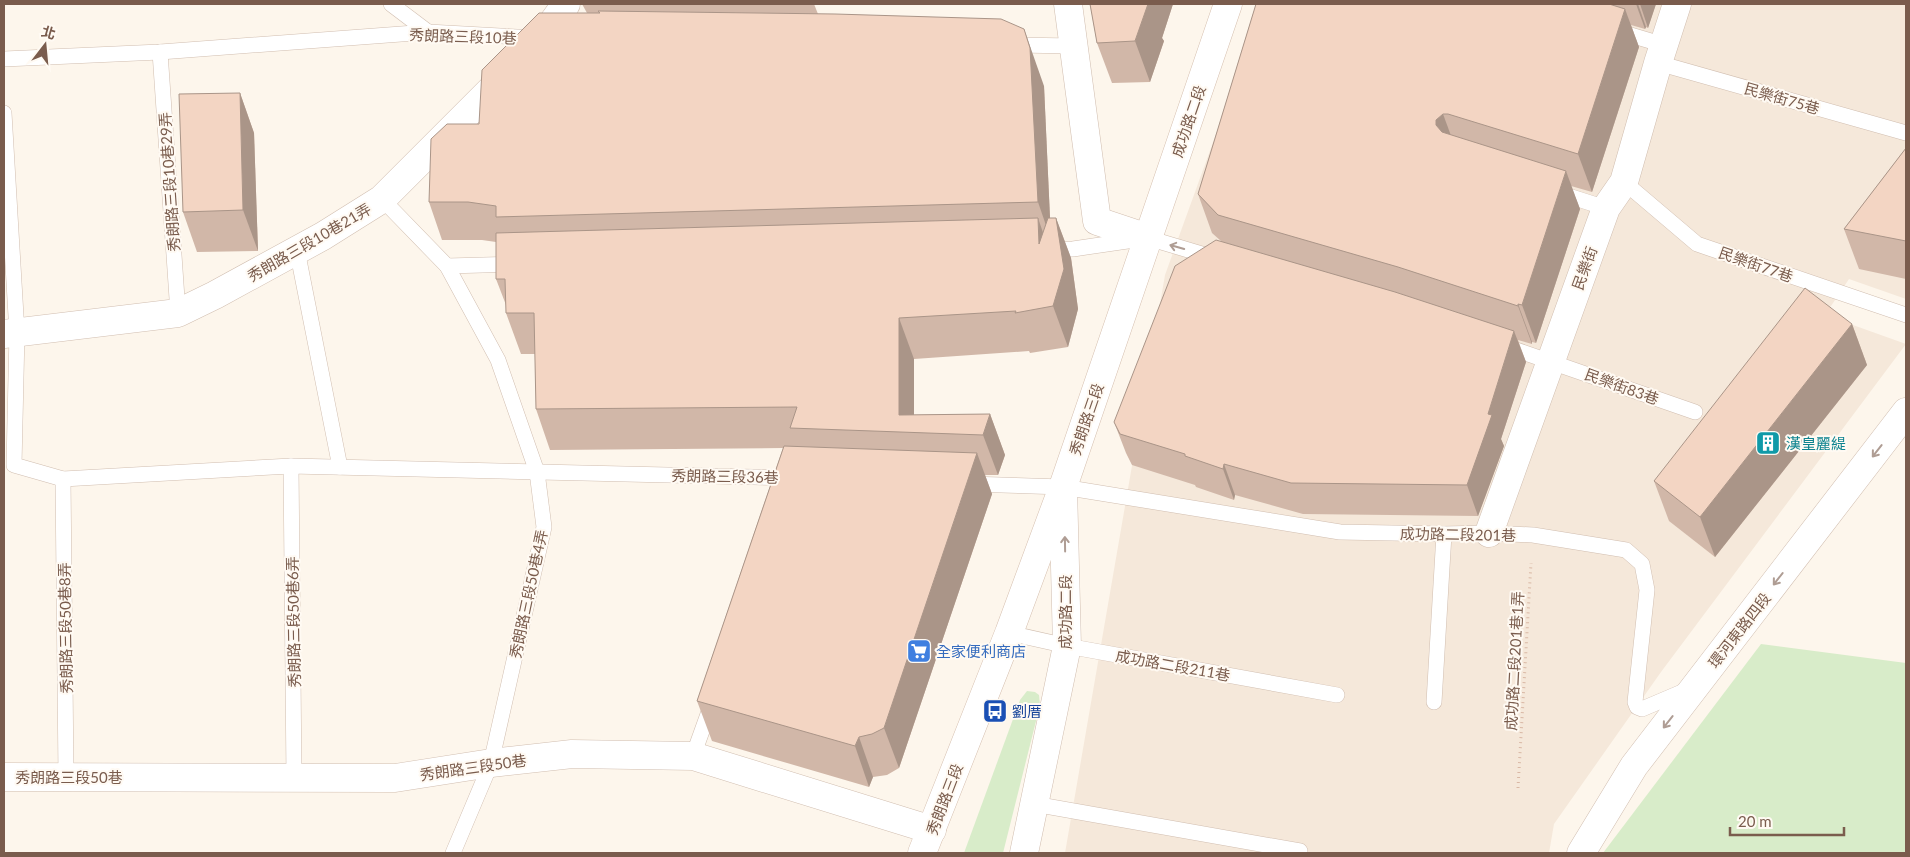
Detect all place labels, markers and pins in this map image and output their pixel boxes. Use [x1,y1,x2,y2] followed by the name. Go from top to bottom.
[1755,430,1781,456] building icon: 漢皇麗緹
[1786,434,1846,452] place label: 漢皇麗緹
[906,638,932,664] supermarket icon: 全家便利商店
[936,642,1026,660] place label: 全家便利商店
[982,698,1008,724] bus stop icon: 劉厝
[1012,702,1042,720] place label: 劉厝

